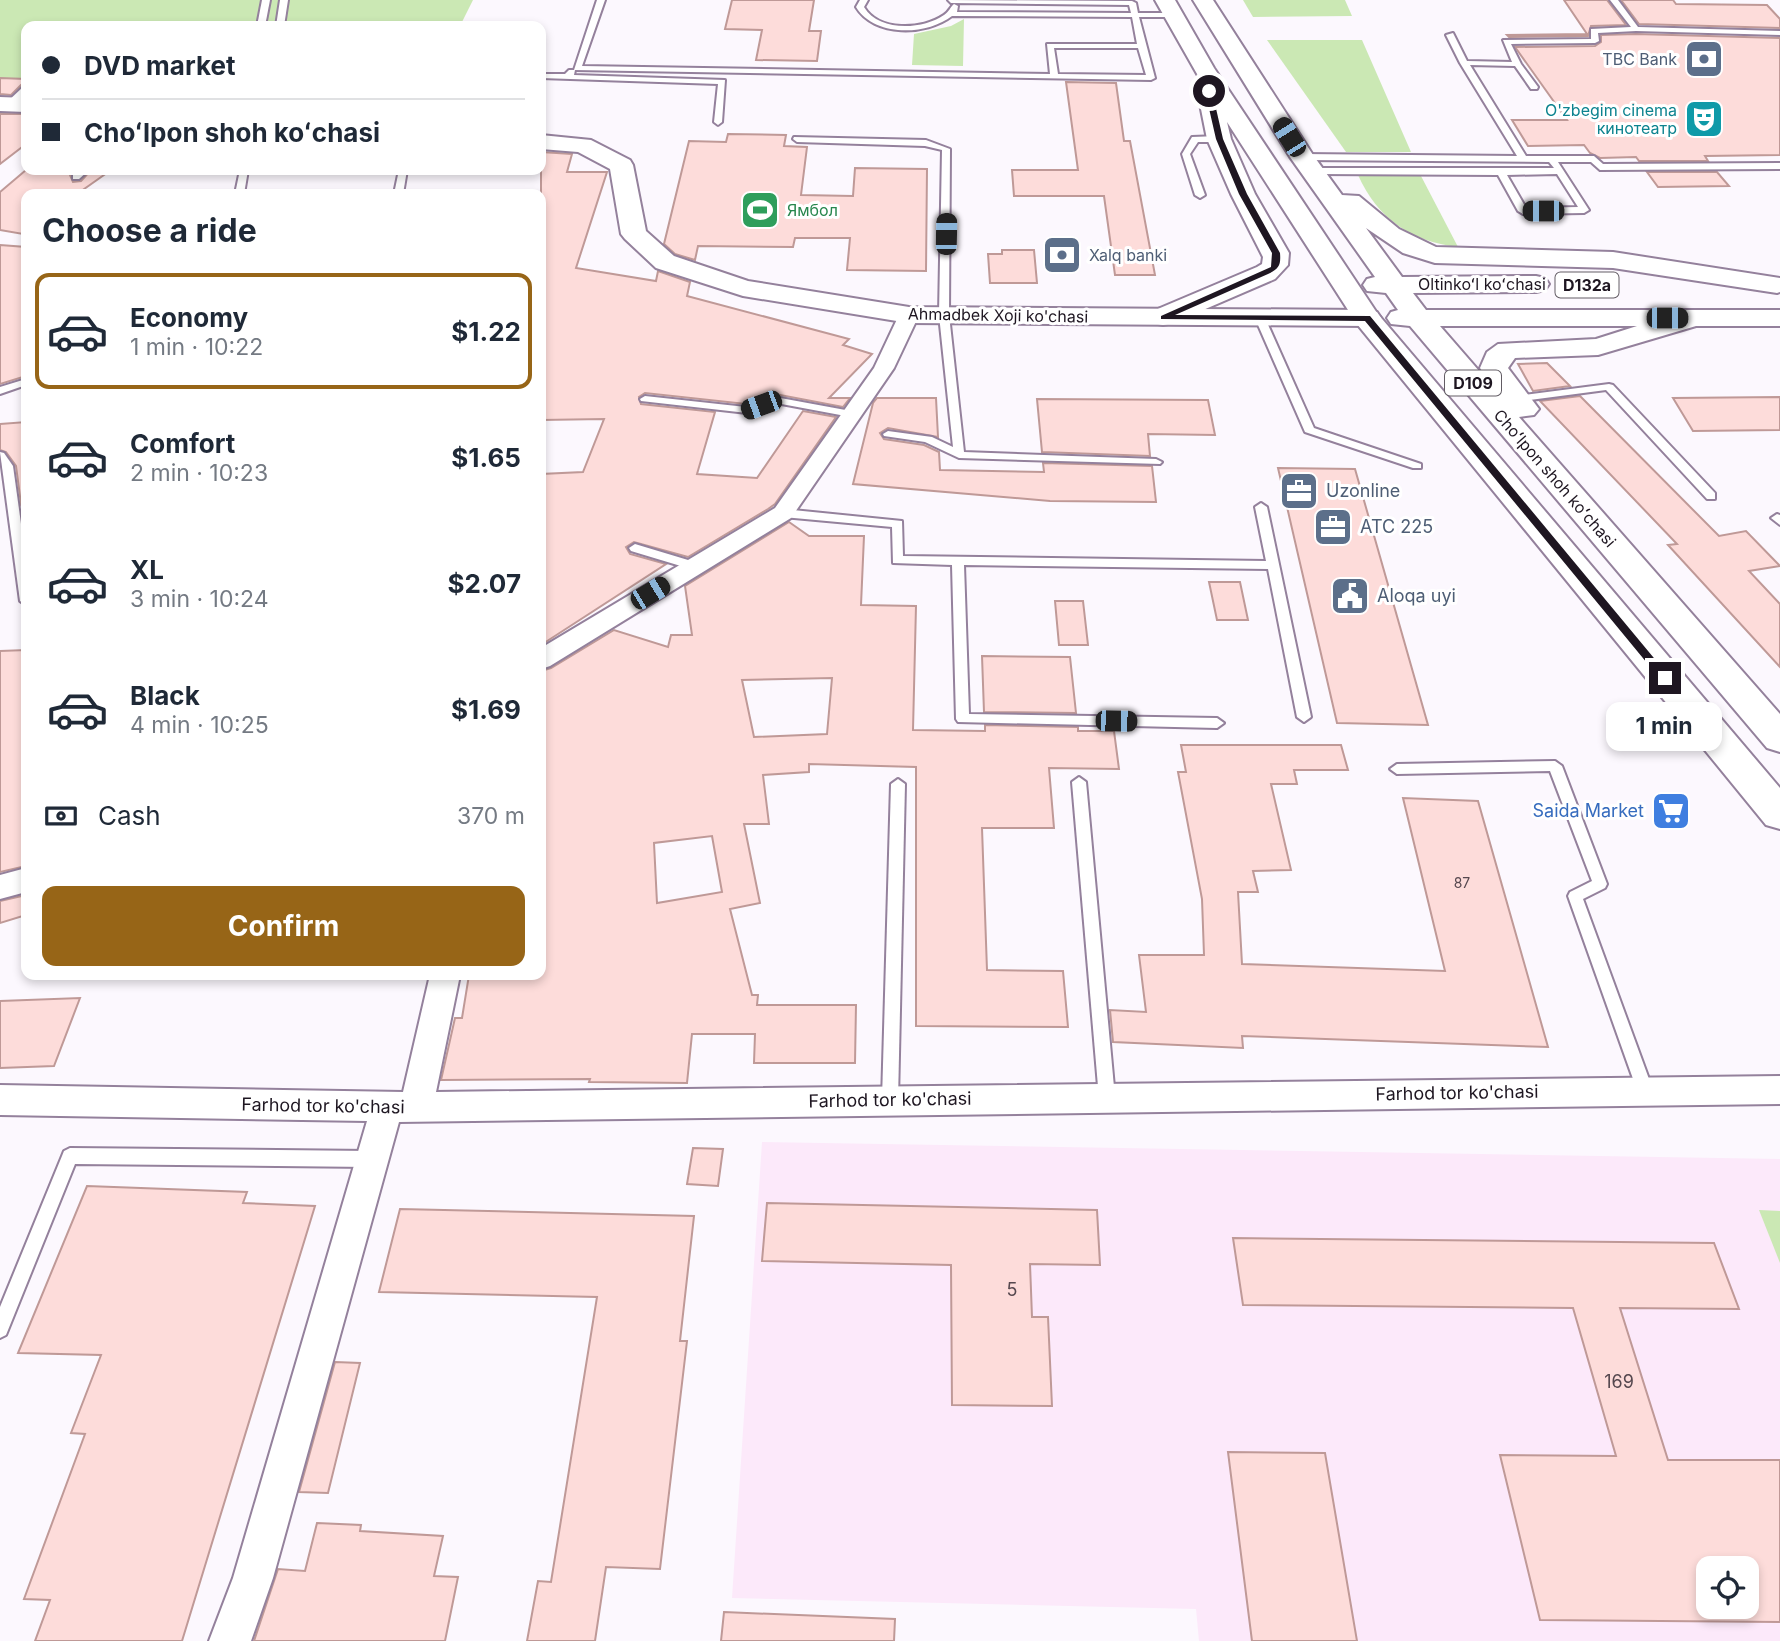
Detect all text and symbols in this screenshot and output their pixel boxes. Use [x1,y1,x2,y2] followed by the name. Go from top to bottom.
[1683,38,1725,80] bank icon: TBC Bank
[1602,49,1677,69] place label: TBC Bank
[84,50,235,81] text: DVD market
[1193,75,1225,107] route start
[1683,98,1725,140] theatre icon: O'zbegim cinema кинотеатр
[1545,100,1677,138] place label: O'zbegim cinema кинотеатр
[1269,114,1310,160] car
[84,117,380,148] text: Choʻlpon shoh koʻchasi
[739,189,781,231] sports icon: Ямбол
[787,200,838,220] place label: Ямбол
[1523,201,1565,222] car
[42,211,257,250] text: Choose a ride
[936,213,957,255] car
[1041,234,1083,276] bank icon: Xalq banki
[1089,245,1167,265] place label: Xalq banki
[1556,272,1618,298] road number: D132a
[1418,274,1546,294] street label: Oltinkoʻl koʻchasi
[46,300,109,363] icon: car
[130,302,248,333] text: Economy
[908,303,1088,327] street label: Ahmadbek Xoji ko'chasi
[1647,308,1689,329] car
[451,316,521,347] text: $1.22
[130,333,263,361] text: 1 min · 10:22
[1445,370,1501,396] road number: D109
[738,388,785,422] car
[1490,405,1620,551] street label: Choʻlpon shoh koʻchasi
[46,426,109,489] icon: car
[130,428,235,459] text: Comfort
[451,442,521,473] text: $1.65
[130,459,268,487] text: 2 min · 10:23
[1278,470,1320,512] office icon: Uzonline
[1326,480,1400,501] place label: Uzonline
[1312,506,1354,548] office icon: АТС 225
[1360,516,1433,537] place label: АТС 225
[46,552,109,615] icon: car
[130,554,164,585] text: XL
[448,568,521,599] text: $2.07
[627,573,674,613] car
[1329,575,1371,617] public building icon: Aloqa uyi
[130,585,269,613] text: 3 min · 10:24
[1377,585,1456,606] place label: Aloqa uyi
[1649,662,1681,694] route end
[46,678,109,741] icon: car
[130,680,200,711] text: Black
[451,694,521,725] text: $1.69
[1607,702,1723,752] callout: 1 min
[1095,710,1138,732] car
[130,711,269,739] text: 4 min · 10:25
[1636,712,1692,740] text: 1 min
[1650,790,1692,832] supermarket icon: Saida Market
[42,797,80,835] icon: cash
[98,800,161,831] text: Cash
[1533,800,1644,821] place label: Saida Market
[457,802,525,830] text: 370 m
[1454,874,1470,891] house number: 87
[42,886,525,966] button: Confirm
[1375,1081,1539,1104] street label: Farhod tor ko'chasi
[808,1088,972,1111] street label: Farhod tor ko'chasi
[241,1094,405,1117] street label: Farhod tor ko'chasi
[1007,1279,1017,1300] house number: 5
[1604,1371,1634,1392] house number: 169
[1696,1556,1759,1619] map controls
[1696,1556,1759,1619] button: locate

